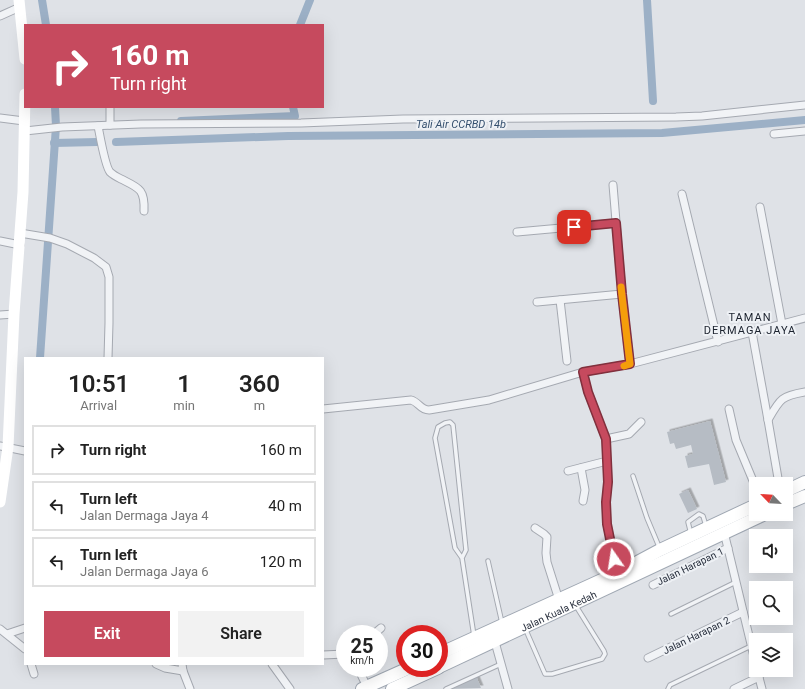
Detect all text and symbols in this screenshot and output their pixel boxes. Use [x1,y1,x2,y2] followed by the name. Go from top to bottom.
[110,39,189,72] text: 160 m
[44,40,96,92] icon: right
[110,73,187,94] text: Turn right
[416,118,506,131] water label: Tali Air CCRBD 14b
[557,210,591,244] pin
[563,216,585,238] icon: arrive
[704,311,796,337] district label: TAMAN DERMAGA JAYA
[68,370,129,398] text: 10:51
[177,370,191,398] text: 1
[239,370,280,398] text: 360
[80,398,117,413] text: Arrival
[173,398,195,413] text: min
[254,398,265,413] text: m
[46,439,68,461] icon: right
[80,441,146,459] text: Turn right
[260,441,302,459] text: 160 m
[749,477,793,521] north arrow
[749,477,793,677] map controls
[80,490,137,508] text: Turn left
[46,495,68,517] icon: left
[268,497,302,515] text: 40 m
[80,508,209,523] text: Jalan Dermaga Jaya 4
[749,529,793,573] button: sound
[593,538,635,580] position arrow
[80,546,137,564] text: Turn left
[655,546,725,587] street label: Jalan Harapan 1
[46,551,68,573] icon: left
[260,553,302,571] text: 120 m
[80,564,209,579] text: Jalan Dermaga Jaya 6
[749,581,793,625] button: search
[519,589,598,634] street label: Jalan Kuala Kedah
[44,611,170,657] button: Exit
[178,611,304,657] button: Share
[661,614,732,656] street label: Jalan Harapan 2
[396,625,448,677] speed limit sign: 30
[749,633,793,677] button: layers
[351,634,373,658] text: 25
[350,655,374,666] text: km/h

